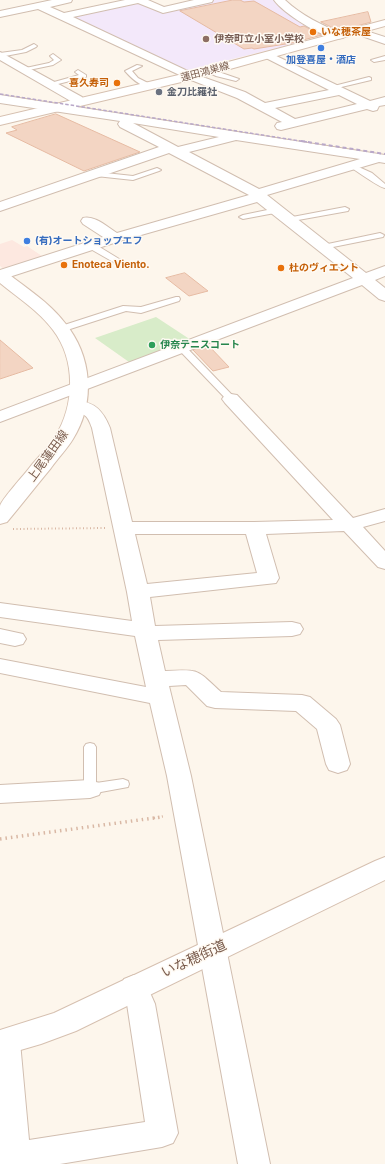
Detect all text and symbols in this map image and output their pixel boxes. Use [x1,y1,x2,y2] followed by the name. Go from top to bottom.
[321,26,371,38] place label: いな穂茶屋
[308,27,318,37] marker: いな穂茶屋
[214,33,304,45] place label: 伊奈町立小室小学校
[201,34,211,44] marker: 伊奈町立小室小学校
[316,43,326,53] marker: 加登喜屋・酒店
[286,54,356,66] place label: 加登喜屋・酒店
[179,60,231,84] street label: 蓮田鴻巣線
[69,77,109,89] place label: 喜久寿司
[112,78,122,88] marker: 喜久寿司
[167,86,217,98] place label: 金刀比羅社
[154,87,164,97] marker: 金刀比羅社
[35,235,143,247] place label: (有)オートショップエフ
[22,236,32,246] marker: (有)オートショップエフ
[72,259,150,271] place label: Enoteca Viento.
[59,260,69,270] marker: Enoteca Viento.
[289,262,359,274] place label: 杜のヴィエント
[276,263,286,273] marker: 杜のヴィエント
[160,339,240,351] place label: 伊奈テニスコート
[147,340,157,350] marker: 伊奈テニスコート
[25,427,71,485] street label: 上尾蓮田線
[159,937,229,981] street label: いな穂街道

